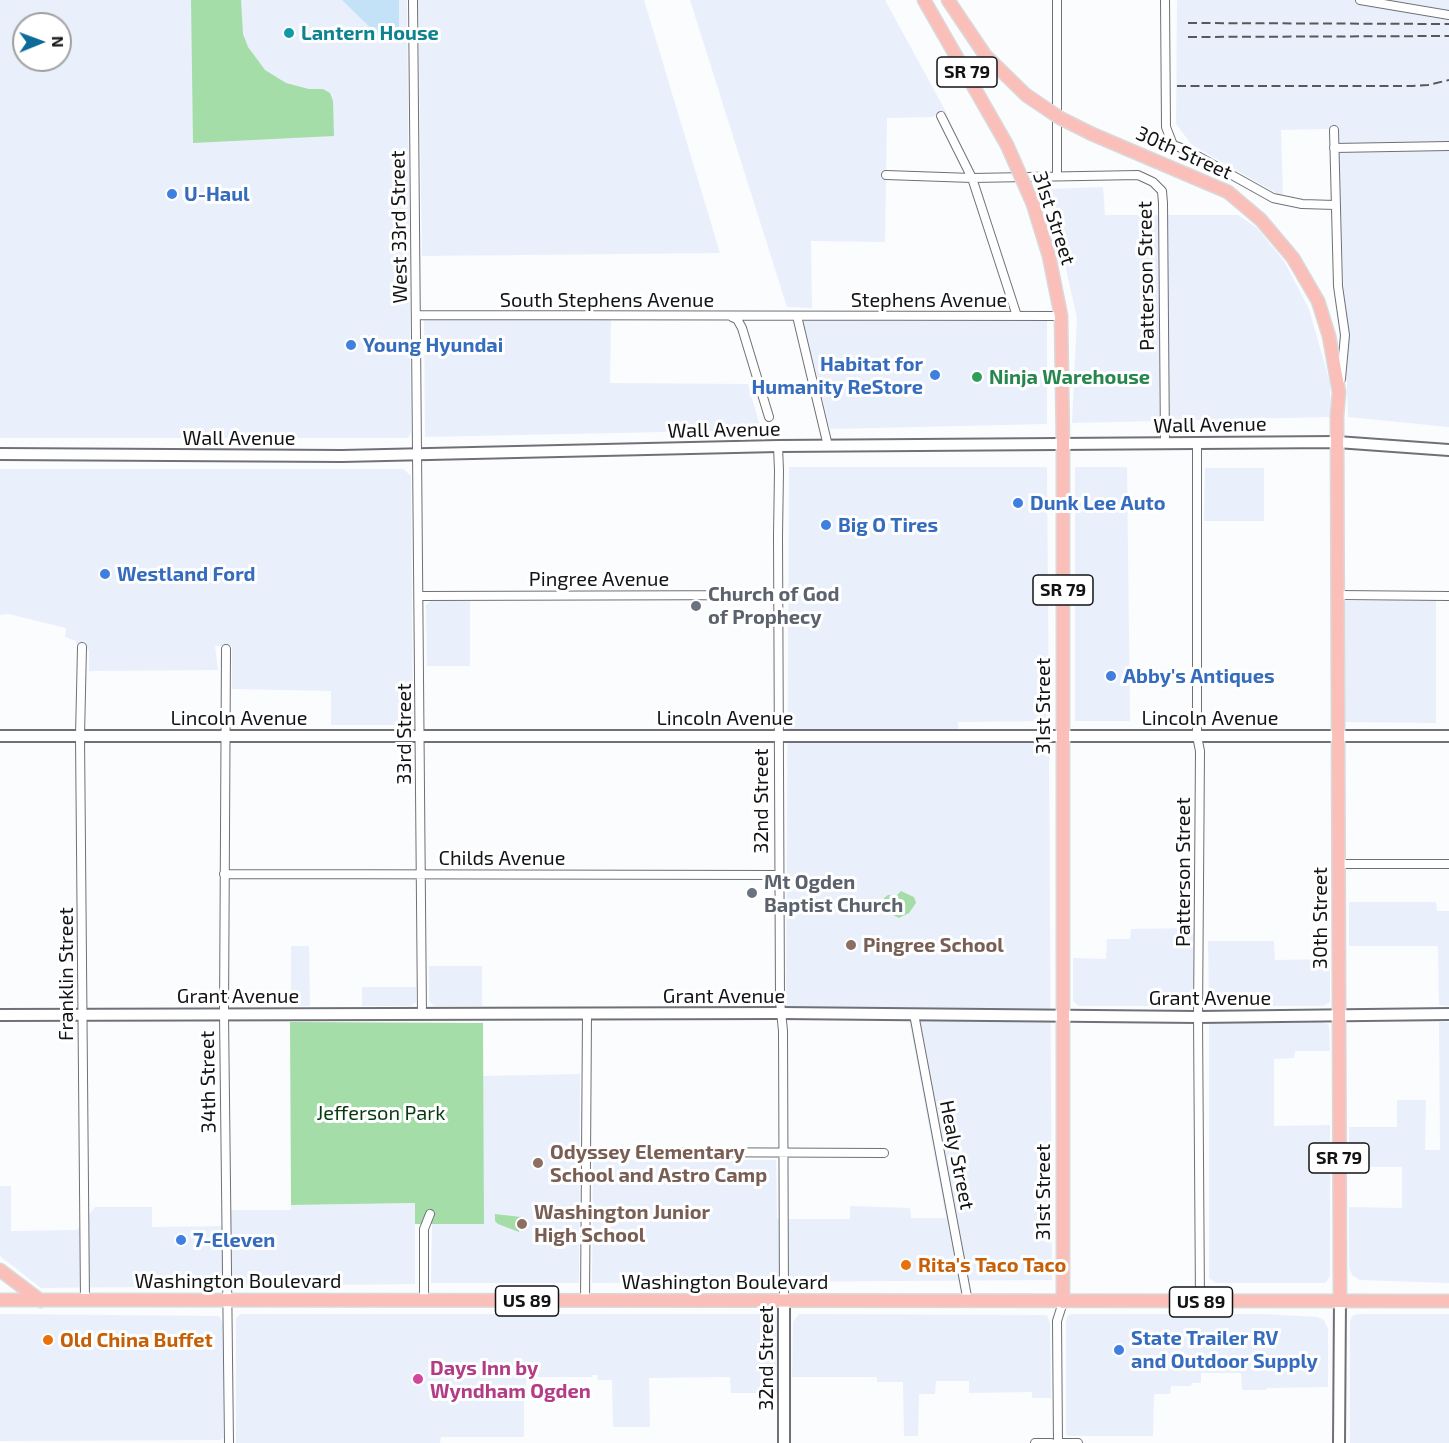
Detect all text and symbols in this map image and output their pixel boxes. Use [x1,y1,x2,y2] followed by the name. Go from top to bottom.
[12,12,72,72] north arrow
[301,21,439,45] place label: Lantern House
[282,26,296,40] marker: Lantern House
[49,36,68,48] text: N
[937,57,997,87] road number: SR 79
[1132,121,1236,185] street label: 30th Street
[386,150,412,304] street label: West 33rd Street
[1028,168,1080,268] street label: 31st Street
[184,182,250,206] place label: U-Haul
[165,187,179,201] marker: U-Haul
[1133,201,1159,351] street label: Patterson Street
[500,288,714,312] street label: South Stephens Avenue
[851,288,1007,312] street label: Stephens Avenue
[363,333,503,357] place label: Young Hyundai
[344,338,358,352] marker: Young Hyundai
[752,352,923,399] place label: Habitat for Humanity ReStore
[989,365,1150,389] place label: Ninja Warehouse
[928,368,942,382] marker: Habitat for Humanity ReStore
[970,370,984,384] marker: Ninja Warehouse
[1153,412,1267,438] street label: Wall Avenue
[667,417,781,443] street label: Wall Avenue
[182,426,296,450] street label: Wall Avenue
[1030,491,1166,515] place label: Dunk Lee Auto
[1011,496,1025,510] marker: Dunk Lee Auto
[838,513,938,537] place label: Big O Tires
[819,518,833,532] marker: Big O Tires
[117,562,256,586] place label: Westland Ford
[98,567,112,581] marker: Westland Ford
[529,567,669,591] street label: Pingree Avenue
[1033,575,1093,605] road number: SR 79
[708,582,839,629] place label: Church of God of Prophecy
[689,599,703,613] marker: Church of God of Prophecy
[1031,658,1055,754] street label: 31st Street
[1123,664,1275,688] place label: Abby's Antiques
[1104,669,1118,683] marker: Abby's Antiques
[392,683,416,785] street label: 33rd Street
[171,706,307,730] street label: Lincoln Avenue
[657,706,793,730] street label: Lincoln Avenue
[1142,706,1278,730] street label: Lincoln Avenue
[749,748,773,854] street label: 32nd Street
[1171,797,1195,947] street label: Patterson Street
[438,846,566,870] street label: Childs Avenue
[1308,867,1332,969] street label: 30th Street
[764,870,903,917] place label: Mt Ogden Baptist Church
[745,886,759,900] marker: Mt Ogden Baptist Church
[54,907,78,1041] street label: Franklin Street
[863,933,1004,957] place label: Pingree School
[844,938,858,952] marker: Pingree School
[177,984,299,1008] street label: Grant Avenue
[663,984,785,1008] street label: Grant Avenue
[1149,986,1271,1010] street label: Grant Avenue
[195,1030,221,1134] street label: 34th Street
[935,1098,979,1212] street label: Healy Street
[317,1101,445,1125] park label: Jefferson Park
[550,1140,767,1187] place label: Odyssey Elementary School and Astro Camp
[1309,1143,1369,1173] road number: SR 79
[1031,1144,1055,1240] street label: 31st Street
[531,1156,545,1170] marker: Odyssey Elementary School and Astro Camp
[534,1200,710,1247] place label: Washington Junior High School
[515,1217,529,1231] marker: Washington Junior High School
[193,1228,275,1252] place label: 7-Eleven
[174,1233,188,1247] marker: 7-Eleven
[918,1253,1066,1277] place label: Rita's Taco Taco
[899,1258,913,1272] marker: Rita's Taco Taco
[135,1269,341,1293] street label: Washington Boulevard
[622,1270,828,1294] street label: Washington Boulevard
[496,1286,558,1316] road number: US 89
[1170,1287,1232,1317] road number: US 89
[754,1305,778,1411] street label: 32nd Street
[1131,1326,1318,1373] place label: State Trailer RV and Outdoor Supply
[60,1328,213,1352] place label: Old China Buffet
[41,1333,55,1347] marker: Old China Buffet
[1112,1343,1126,1357] marker: State Trailer RV and Outdoor Supply
[430,1356,591,1403] place label: Days Inn by Wyndham Ogden
[411,1372,425,1386] marker: Days Inn by Wyndham Ogden

